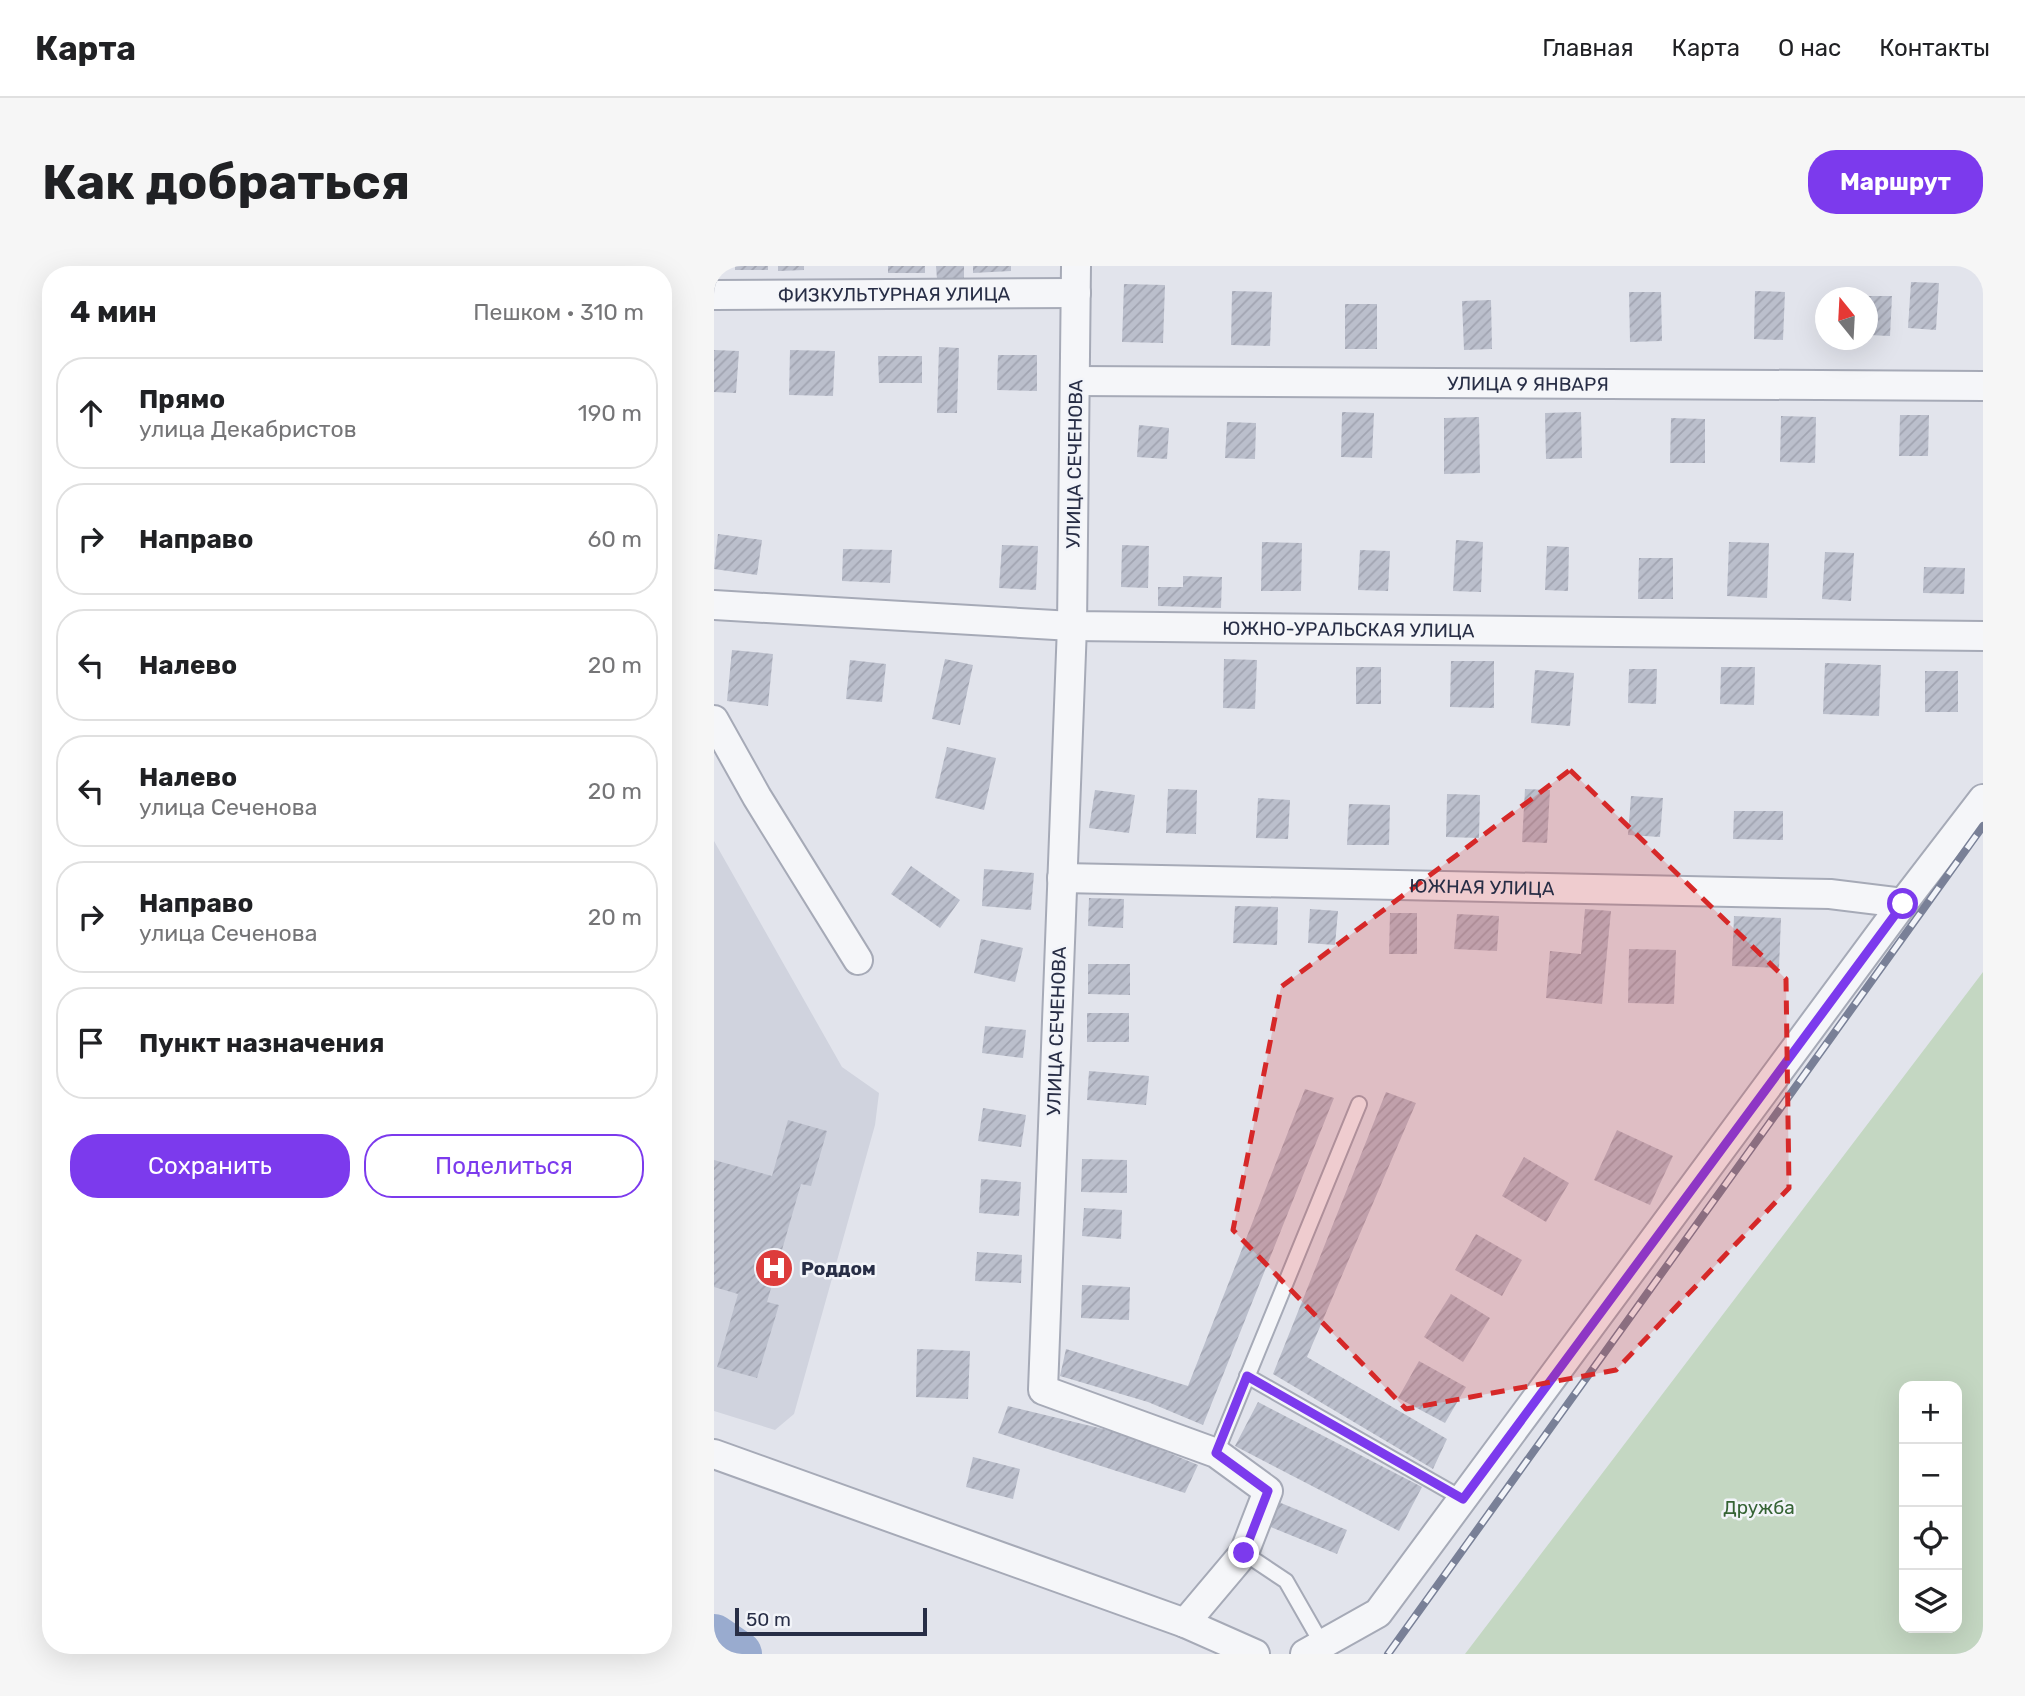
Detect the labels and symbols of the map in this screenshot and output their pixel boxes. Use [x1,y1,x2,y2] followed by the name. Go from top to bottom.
[778,282,1011,307] street label: ФИЗКУЛЬТУРНАЯ УЛИЦА
[1815,287,1878,350] north arrow
[1447,372,1609,396] street label: УЛИЦА 9 ЯНВАРЯ
[1062,379,1087,549] street label: УЛИЦА СЕЧЕНОВА
[1222,617,1475,642] street label: ЮЖНО-УРАЛЬСКАЯ УЛИЦА
[1409,874,1555,900] street label: ЮЖНАЯ УЛИЦА
[1887,888,1918,919] route start
[1042,946,1071,1116] street label: УЛИЦА СЕЧЕНОВА
[753,1247,795,1289] hospital icon: Роддом
[801,1257,876,1280] place label: Роддом
[1723,1496,1795,1519] park label: Дружба
[1228,1537,1259,1568] route end
[735,1605,928,1637] scale bar

